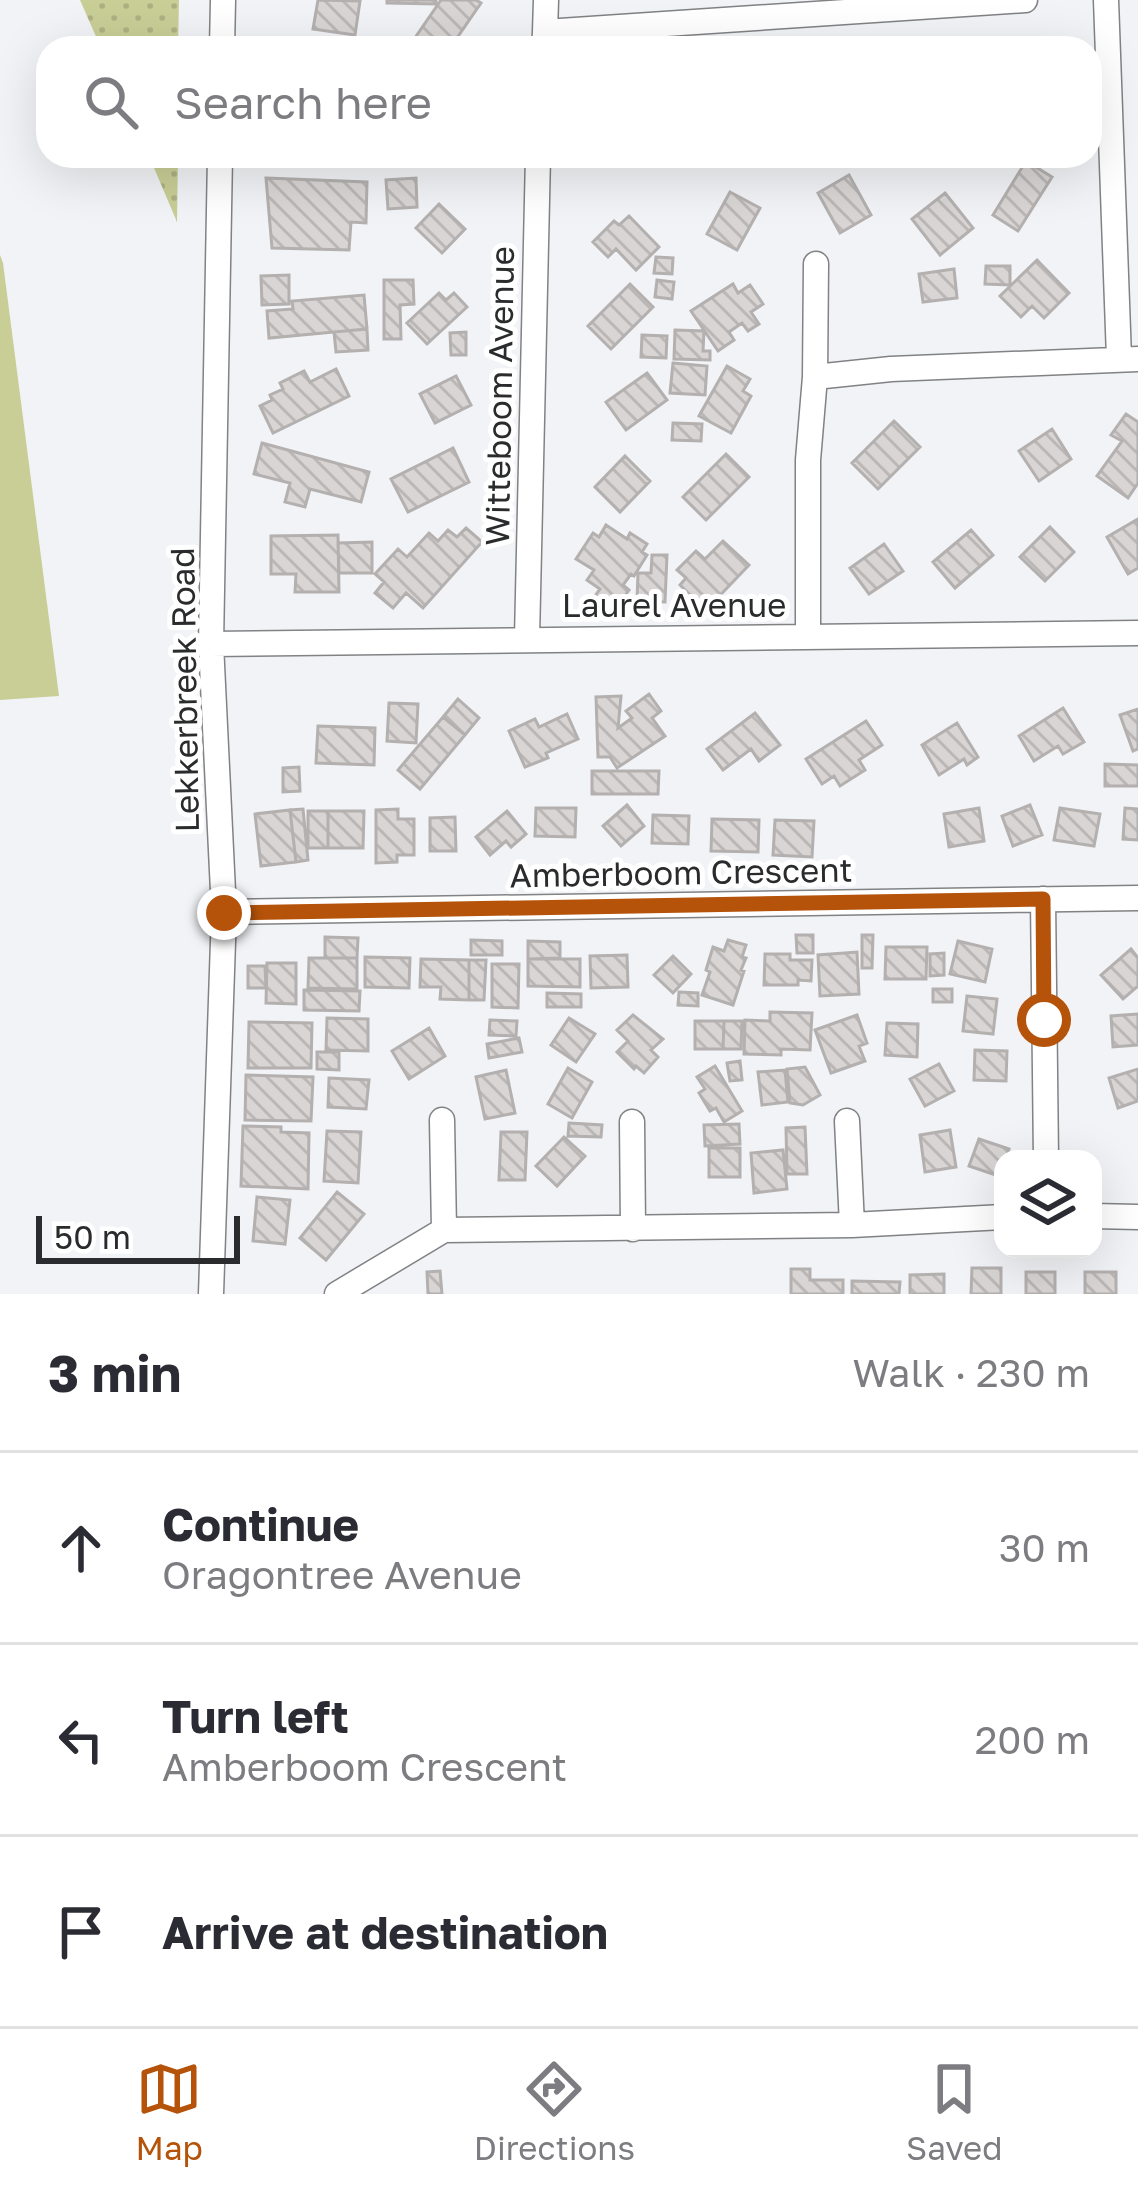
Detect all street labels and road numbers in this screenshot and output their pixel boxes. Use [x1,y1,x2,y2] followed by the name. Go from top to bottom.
[477,246,521,546] street label: Witteboom Avenue
[162,547,206,833] street label: Lekkerbreek Road
[562,585,786,624] street label: Laurel Avenue
[509,850,853,894] street label: Amberboom Crescent

